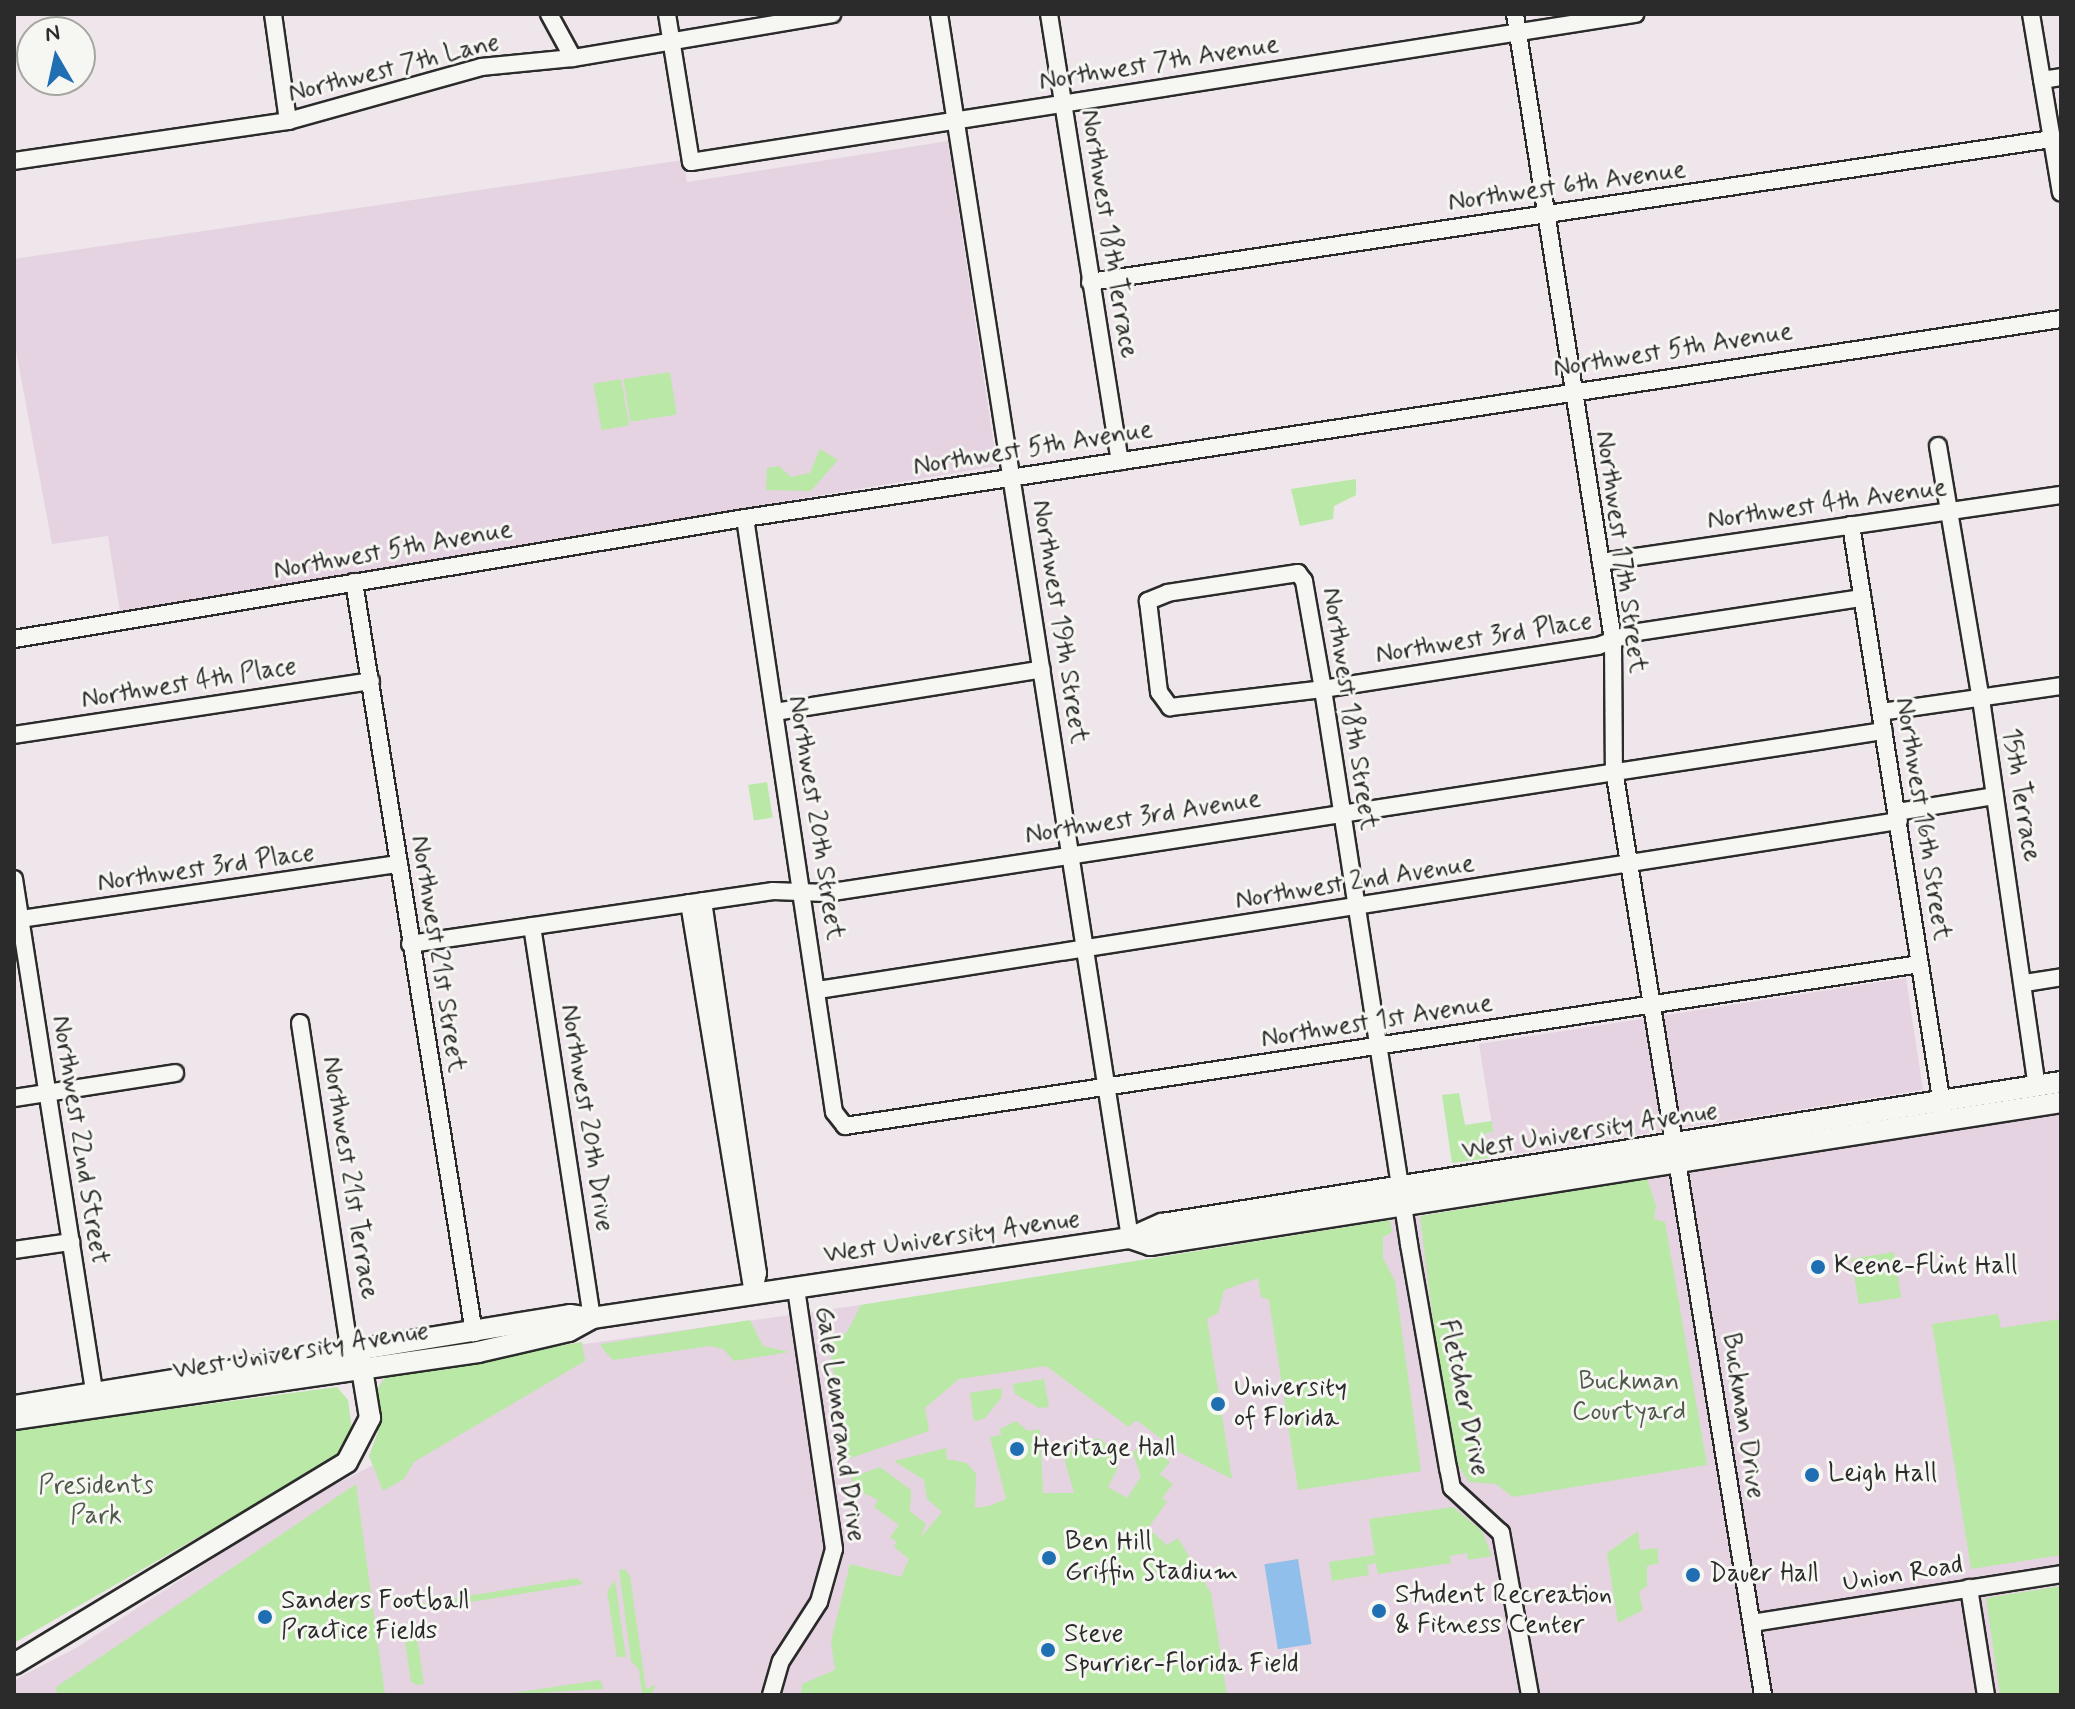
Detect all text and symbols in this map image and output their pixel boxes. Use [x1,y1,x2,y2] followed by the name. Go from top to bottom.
[16,16,96,96] north arrow
[43,19,62,49] text: N
[285,28,503,110] street label: Northwest 7th Lane
[1037,30,1281,98] street label: Northwest 7th Avenue
[1073,107,1143,361] street label: Northwest 18th Terrace
[1446,155,1688,219] street label: Northwest 6th Avenue
[1551,317,1795,385] street label: Northwest 5th Avenue
[911,415,1155,483] street label: Northwest 5th Avenue
[1588,429,1652,675] street label: Northwest 17th Street
[1705,473,1949,537] street label: Northwest 4th Avenue
[1024,498,1094,746] street label: Northwest 19th Street
[271,515,515,587] street label: Northwest 5th Avenue
[1314,585,1384,833] street label: Northwest 18th Street
[1375,607,1593,671] street label: Northwest 3rd Place
[79,652,299,716] street label: Northwest 4th Place
[780,694,850,942] street label: Northwest 20th Street
[1887,695,1957,943] street label: Northwest 16th Street
[1994,726,2046,864] street label: 15th Terrace
[1022,784,1264,852] street label: Northwest 3rd Avenue
[403,833,471,1075] street label: Northwest 21st Street
[97,839,315,899] street label: Northwest 3rd Place
[1232,849,1478,917] street label: Northwest 2nd Avenue
[1259,988,1495,1056] street label: Northwest 1st Avenue
[553,1002,619,1234] street label: Northwest 20th Drive
[44,1014,114,1266] street label: Northwest 22nd Street
[314,1054,384,1302] street label: Northwest 21st Terrace
[1458,1096,1722,1168] street label: West University Avenue
[820,1204,1084,1272] street label: West University Avenue
[1834,1251,2016,1283] place label: Keene-Flint Hall
[1809,1258,1827,1276] marker: Keene-Flint Hall
[807,1304,871,1544] street label: Gale Lemerand Drive
[169,1316,433,1388] street label: West University Avenue
[1431,1318,1495,1478] street label: Fletcher Drive
[1714,1332,1770,1500] street label: Buckman Drive
[1572,1367,1686,1428] park label: Buckman Courtyard
[1234,1373,1347,1434] place label: University of Florida
[1209,1395,1227,1413] marker: University of Florida
[1033,1433,1179,1465] place label: Heritage Hall
[1008,1440,1026,1458] marker: Heritage Hall
[1828,1459,1936,1491] place label: Leigh Hall
[1803,1466,1821,1484] marker: Leigh Hall
[38,1471,154,1532] park label: Presidents Park
[1065,1527,1233,1588] place label: Ben Hill Griffin Stadium
[1040,1549,1058,1567] marker: Ben Hill Griffin Stadium
[1841,1550,1965,1600] street label: Union Road
[1709,1559,1821,1591] place label: Dauer Hall
[1684,1566,1702,1584] marker: Dauer Hall
[1395,1580,1612,1642] place label: Student Recreation & Fitness Center
[281,1586,463,1648] place label: Sanders Football Practice Fields
[1370,1602,1388,1620] marker: Student Recreation & Fitness Center
[256,1608,274,1626] marker: Sanders Football Practice Fields
[1064,1619,1300,1680] place label: Steve Spurrier-Florida Field
[1039,1641,1057,1659] marker: Steve Spurrier-Florida Field

